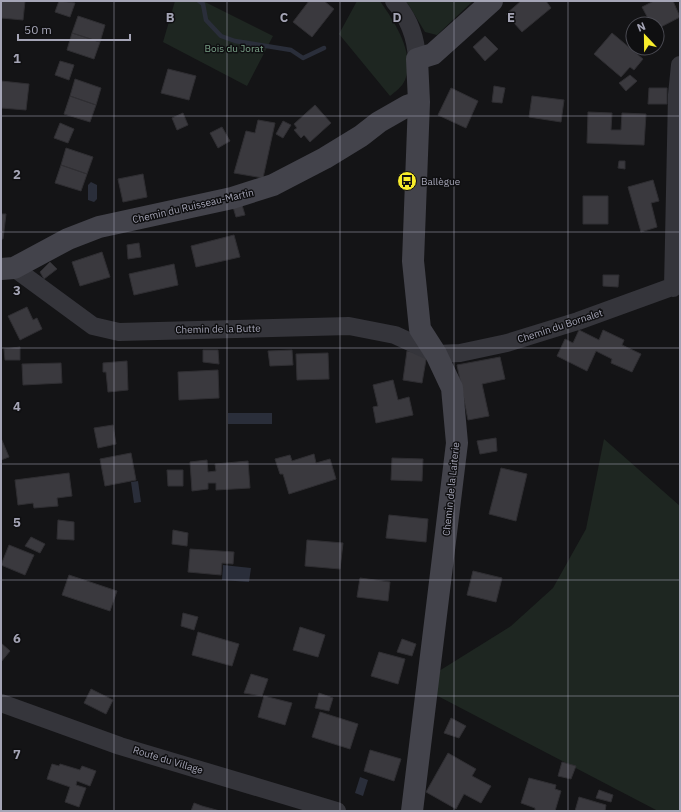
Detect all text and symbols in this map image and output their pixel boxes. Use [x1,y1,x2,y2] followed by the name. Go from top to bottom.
[166,9,175,26] text: B
[280,9,289,26] text: C
[392,9,402,26] text: D
[507,9,515,26] text: E
[18,16,130,42] scale bar
[625,16,665,56] north arrow
[635,19,648,35] text: N
[24,22,52,37] text: 50 m
[205,42,264,55] park label: Bois du Jorat
[13,50,21,67] text: 1
[13,166,21,183] text: 2
[396,170,418,192] bus stop icon: Ballègue
[421,175,461,188] place label: Ballègue
[131,186,255,226] street label: Chemin du Ruisseau-Martin
[13,282,21,299] text: 3
[516,306,605,346] street label: Chemin du Bornalet
[175,322,261,336] street label: Chemin de la Butte
[13,398,21,415] text: 4
[440,441,462,537] street label: Chemin de la Laiterie
[13,514,21,531] text: 5
[13,630,21,647] text: 6
[131,743,205,777] street label: Route du Village
[13,746,21,763] text: 7

